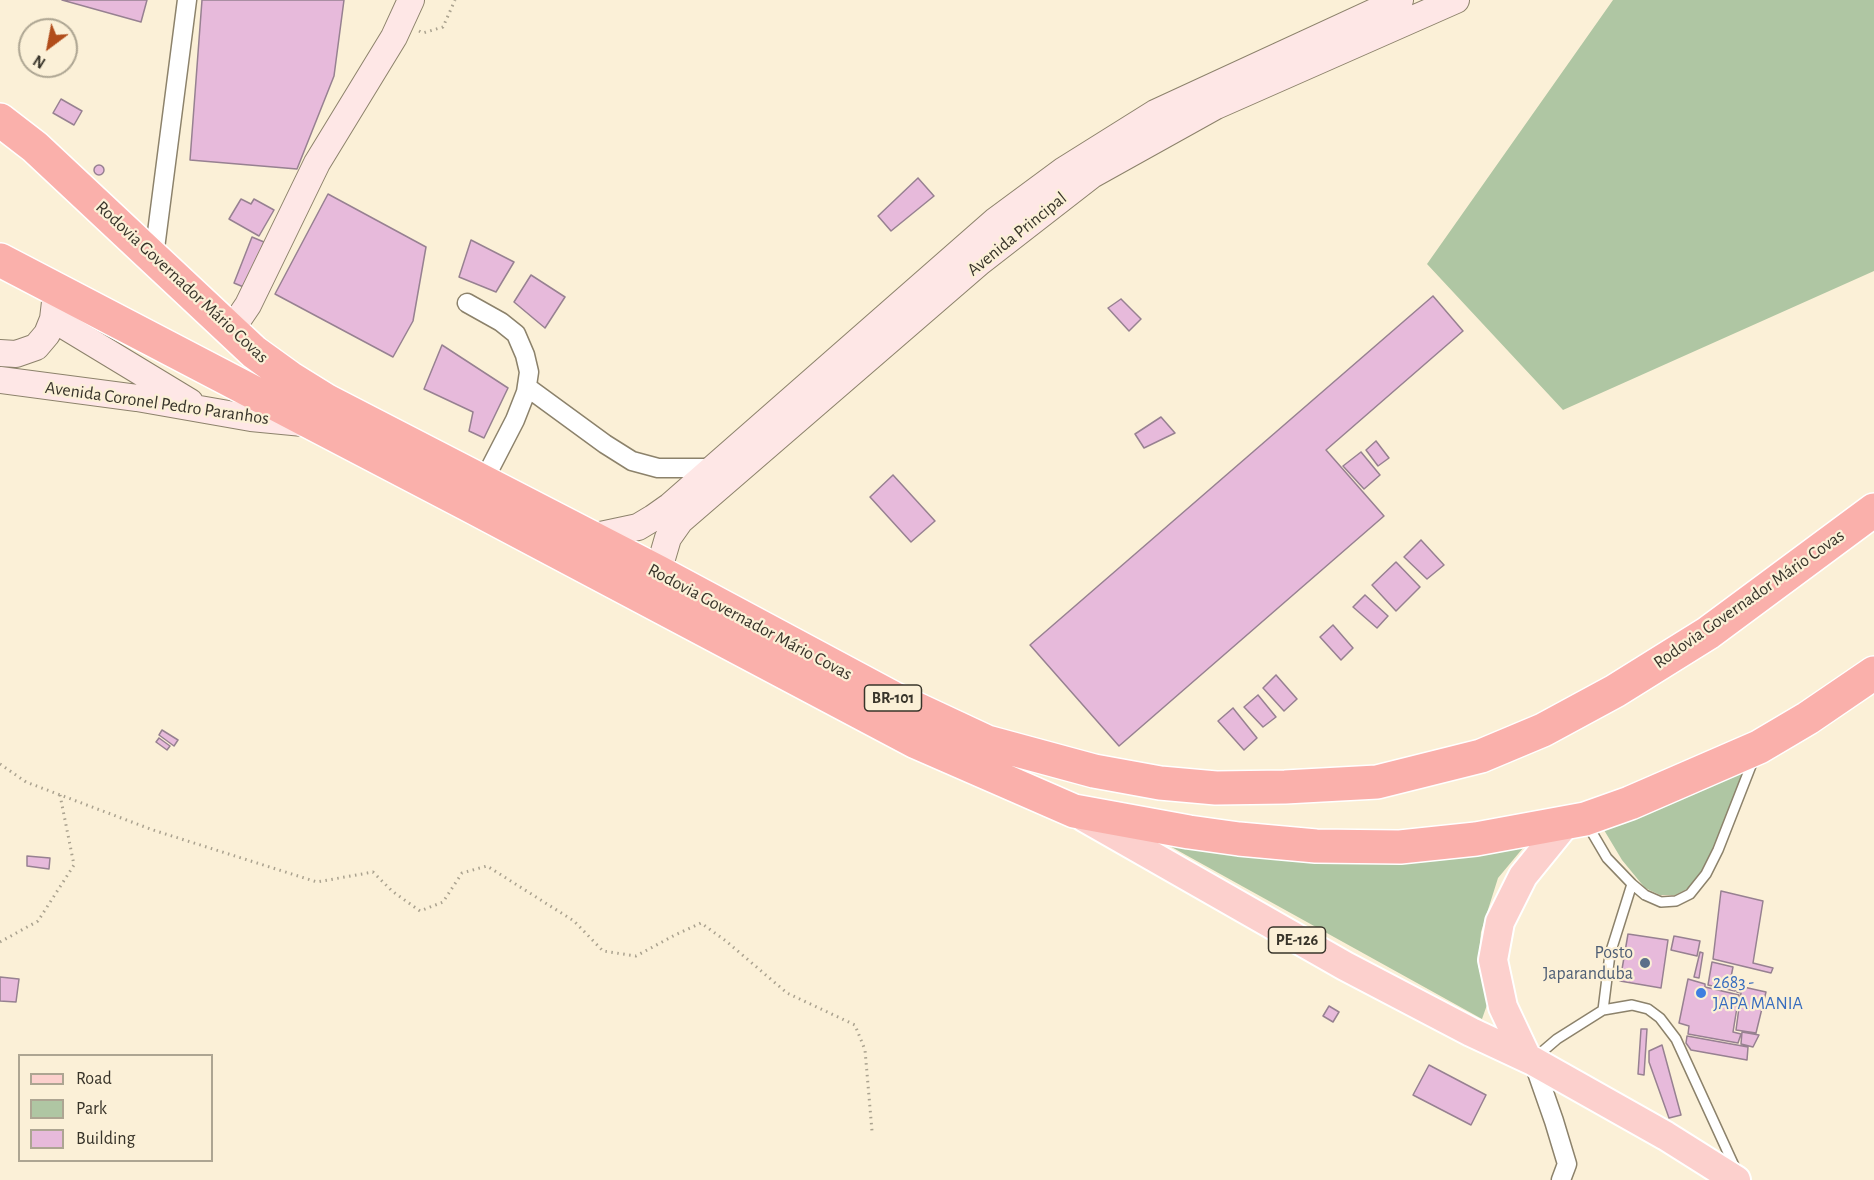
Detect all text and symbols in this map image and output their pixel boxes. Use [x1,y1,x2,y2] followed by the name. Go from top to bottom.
[18,18,78,78] north arrow
[31,52,48,71] text: N
[963,187,1071,281] street label: Avenida Principal
[91,196,273,368] street label: Rodovia Governador Mário Covas
[44,377,270,429] street label: Avenida Coronel Pedro Paranhos
[1649,525,1849,673] street label: Rodovia Governador Mário Covas
[644,559,856,685] street label: Rodovia Governador Mário Covas
[864,685,922,711] road number: BR-101
[1268,927,1326,953] road number: PE-126
[1543,942,1633,984] place label: Posto Japaranduba
[1638,956,1652,970] marker: Posto Japaranduba
[1713,972,1803,1014] place label: 2683 - JAPA MANIA
[1694,986,1708,1000] marker: 2683 - JAPA MANIA
[18,1054,213,1162] legend
[76,1070,112,1088] text: Road
[76,1100,107,1118] text: Park
[76,1130,135,1148] text: Building

